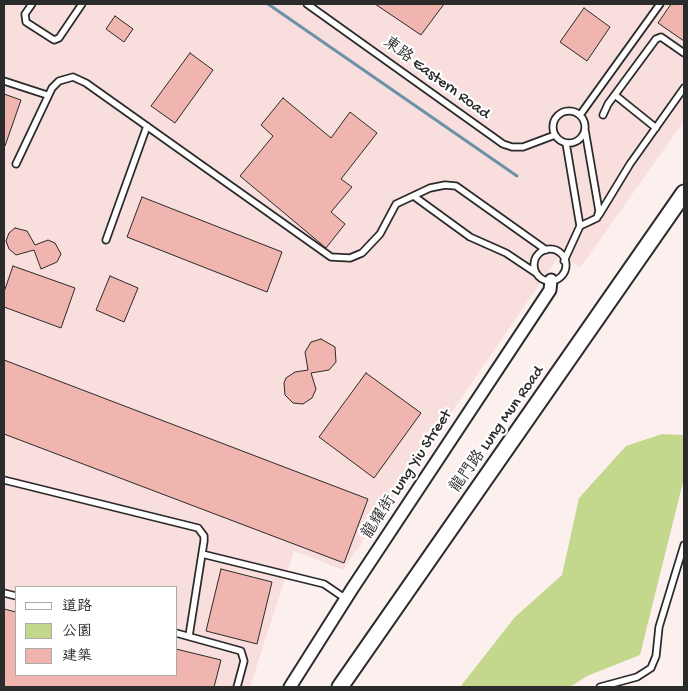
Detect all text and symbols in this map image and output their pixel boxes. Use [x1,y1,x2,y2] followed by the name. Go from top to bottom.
[379,34,493,124] street label: 東路 Eastern Road
[447,363,549,497] street label: 龍門路 Lung Mun Road
[359,407,457,543] street label: 龍耀街 Lung Yiu Street
[15,586,178,676] legend
[62,598,92,616] text: 道路
[62,623,92,641] text: 公園
[62,648,92,666] text: 建築

